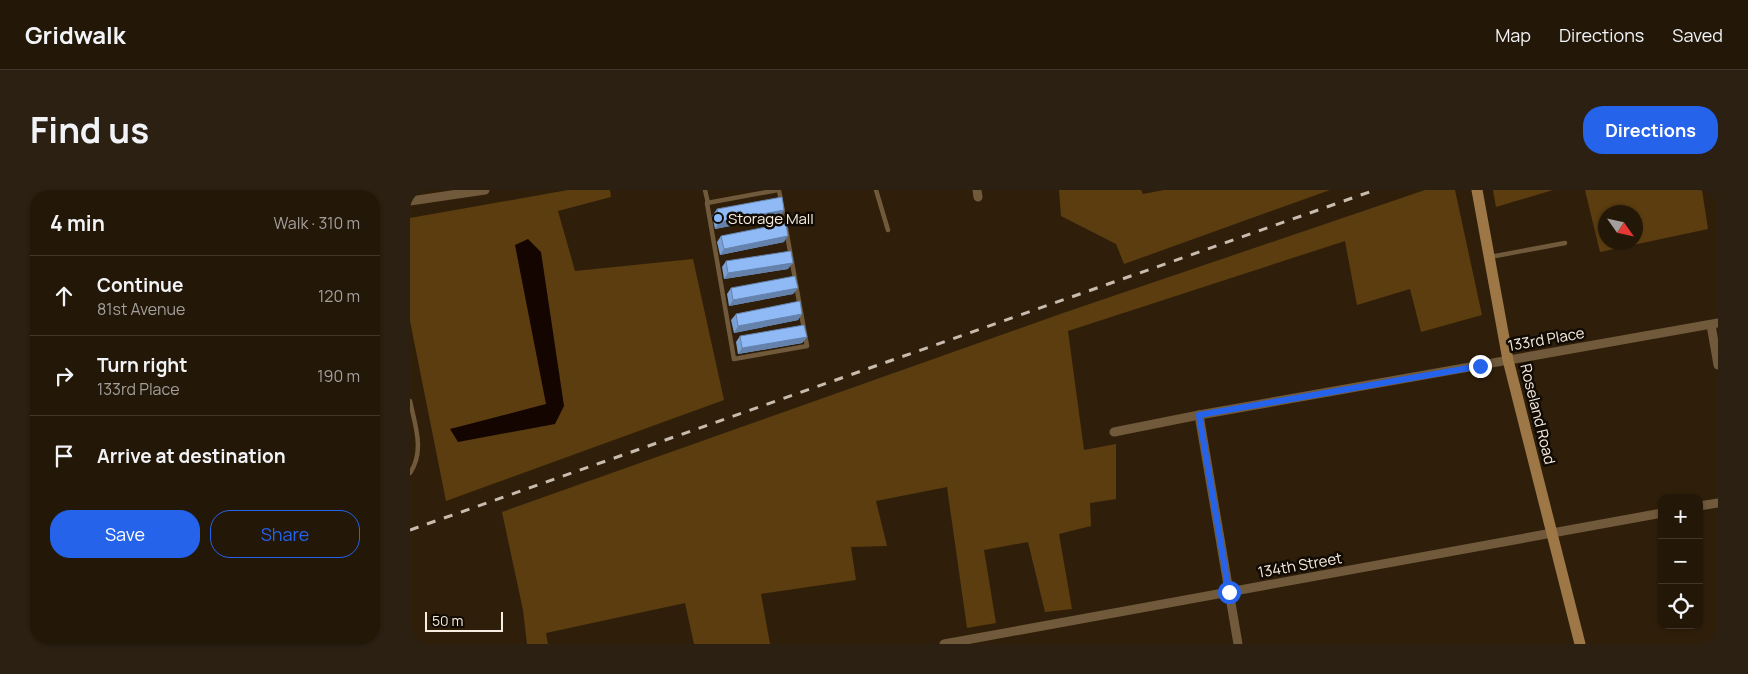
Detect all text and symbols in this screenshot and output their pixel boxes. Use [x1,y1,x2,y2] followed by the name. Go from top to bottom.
[25,18,126,51] text: Gridwalk
[1495,23,1531,47] text: Map
[1559,23,1644,47] text: Directions
[1672,23,1723,47] text: Saved
[30,106,149,154] text: Find us
[1583,106,1718,154] button: Directions
[1598,205,1643,250] north arrow
[728,208,814,229] place label: Storage Mall
[50,209,105,237] text: 4 min
[274,212,360,234] text: Walk · 310 m
[712,212,724,224] marker: Storage Mall
[97,272,183,298] text: Continue
[50,282,78,310] icon: ahead
[318,285,360,307] text: 120 m
[97,298,185,320] text: 81st Avenue
[1506,322,1586,356] street label: 133rd Place
[97,352,187,378] text: Turn right
[1469,355,1492,378] route end
[1515,361,1561,467] street label: Roseland Road
[50,362,78,390] icon: right
[317,365,360,387] text: 190 m
[97,378,179,400] text: 133rd Place
[50,442,78,470] icon: arrive
[97,443,286,469] text: Arrive at destination
[1658,494,1703,629] map controls
[1658,494,1703,539] button: +
[50,510,200,558] button: Save
[210,510,360,558] button: Share
[1658,539,1703,584] button: −
[1256,547,1344,583] street label: 134th Street
[1218,581,1241,604] route start
[1658,584,1703,629] button: locate
[425,609,502,632] scale bar
[432,611,463,630] text: 50 m

